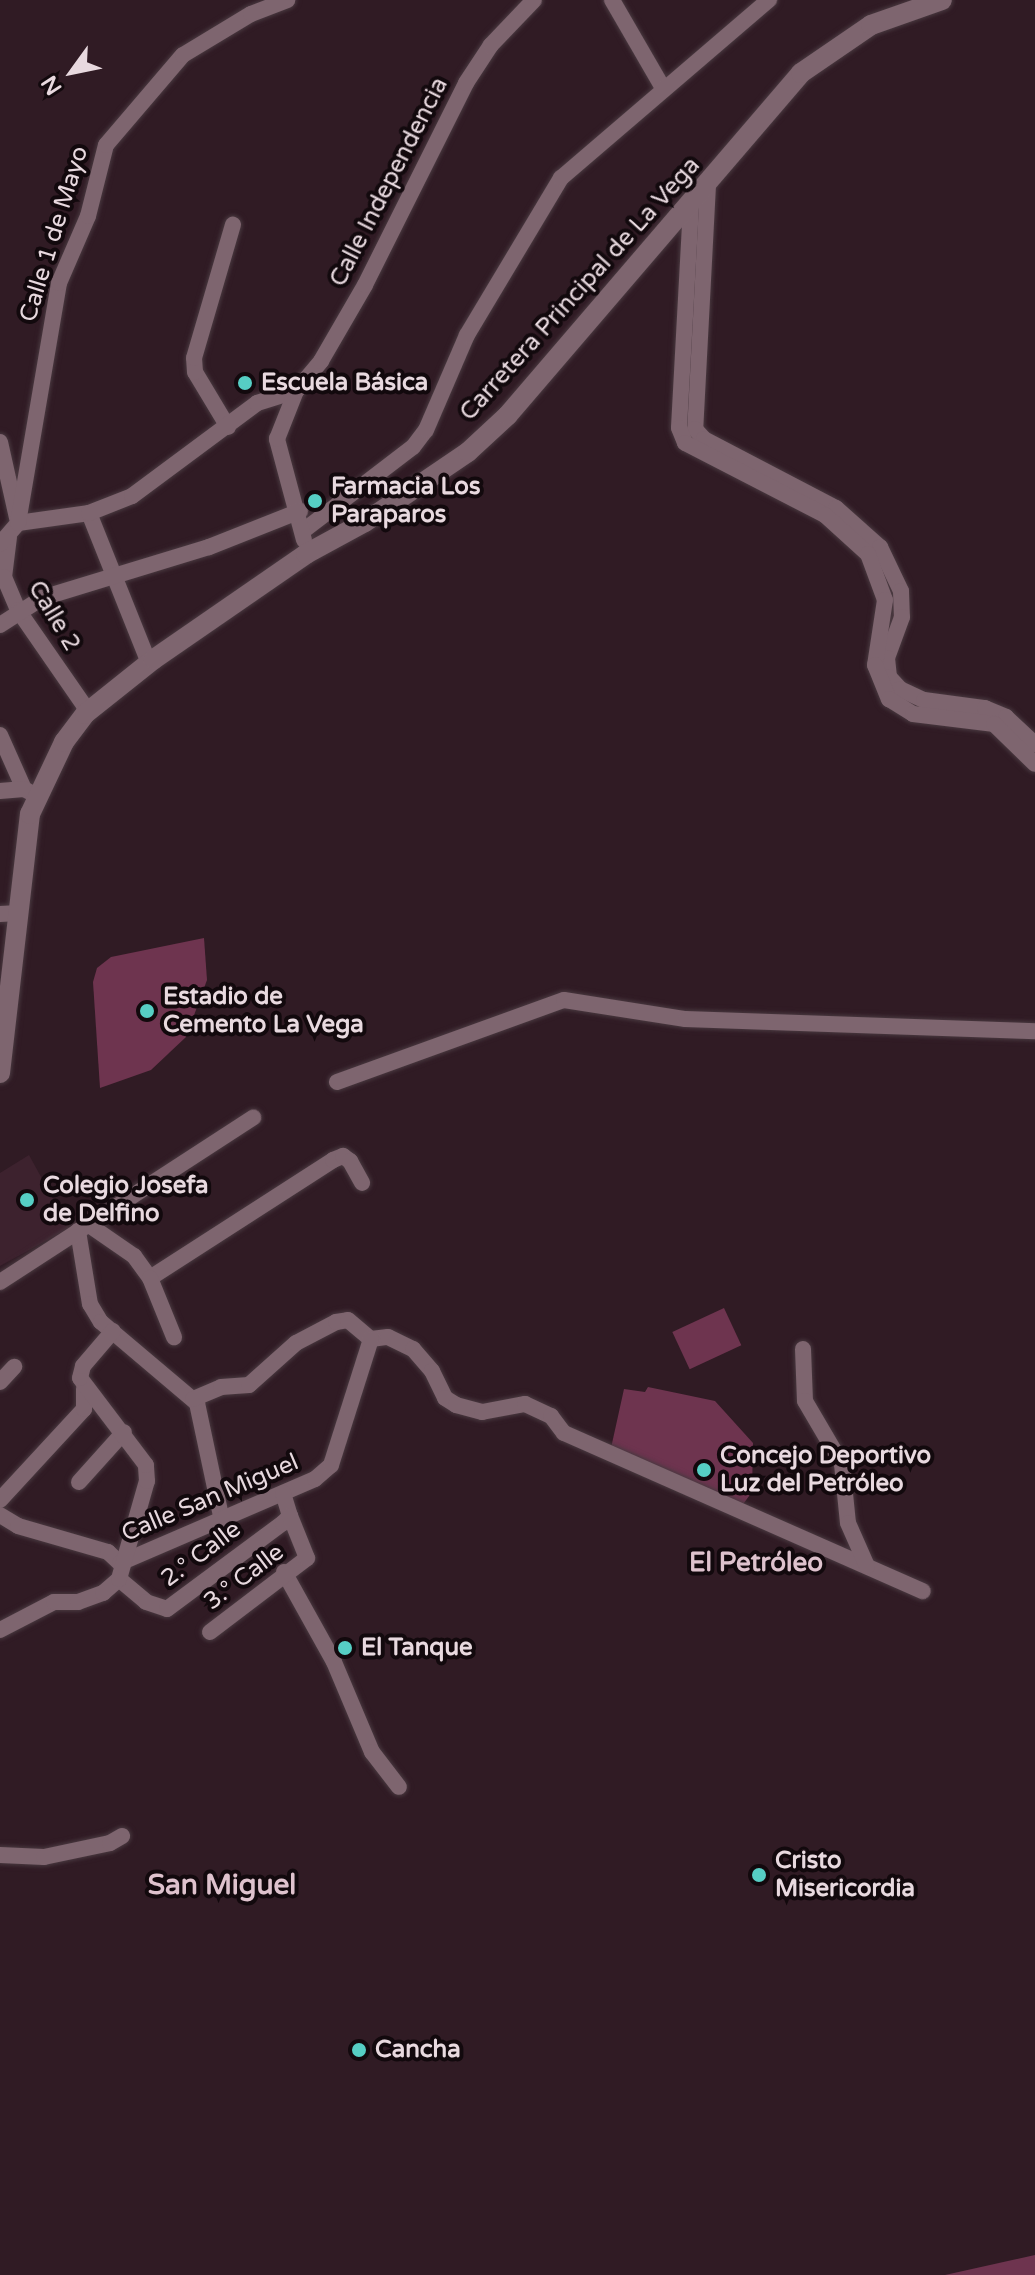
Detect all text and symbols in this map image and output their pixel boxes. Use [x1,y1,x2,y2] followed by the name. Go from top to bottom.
[32,32,112,112] north arrow
[36,71,68,100] text: N
[324,73,454,291] street label: Calle Independencia
[14,143,94,325] street label: Calle 1 de Mayo
[454,151,706,427] street label: Carretera Principal de La Vega
[261,369,428,397] place label: Escuela Básica
[236,374,254,392] marker: Escuela Básica
[331,473,480,529] place label: Farmacia Los Paraparos
[306,492,324,510] marker: Farmacia Los Paraparos
[22,576,86,656] street label: Calle 2
[163,983,364,1039] place label: Estadio de Cemento La Vega
[138,1002,156,1020] marker: Estadio de Cemento La Vega
[43,1172,209,1228] place label: Colegio Josefa de Delfino
[18,1191,36,1209] marker: Colegio Josefa de Delfino
[720,1442,931,1498] place label: Concejo Deportivo Luz del Petróleo
[117,1448,303,1548] street label: Calle San Miguel
[695,1461,713,1479] marker: Concejo Deportivo Luz del Petróleo
[155,1515,247,1593] street label: 2.° Calle
[198,1538,290,1616] street label: 3.° Calle
[689,1547,823,1579] district label: El Petróleo
[361,1634,473,1662] place label: El Tanque
[336,1639,354,1657] marker: El Tanque
[775,1847,915,1903] place label: Cristo Misericordia
[750,1866,768,1884] marker: Cristo Misericordia
[148,1868,296,1902] district label: San Miguel
[375,2036,461,2064] place label: Cancha
[350,2041,368,2059] marker: Cancha

